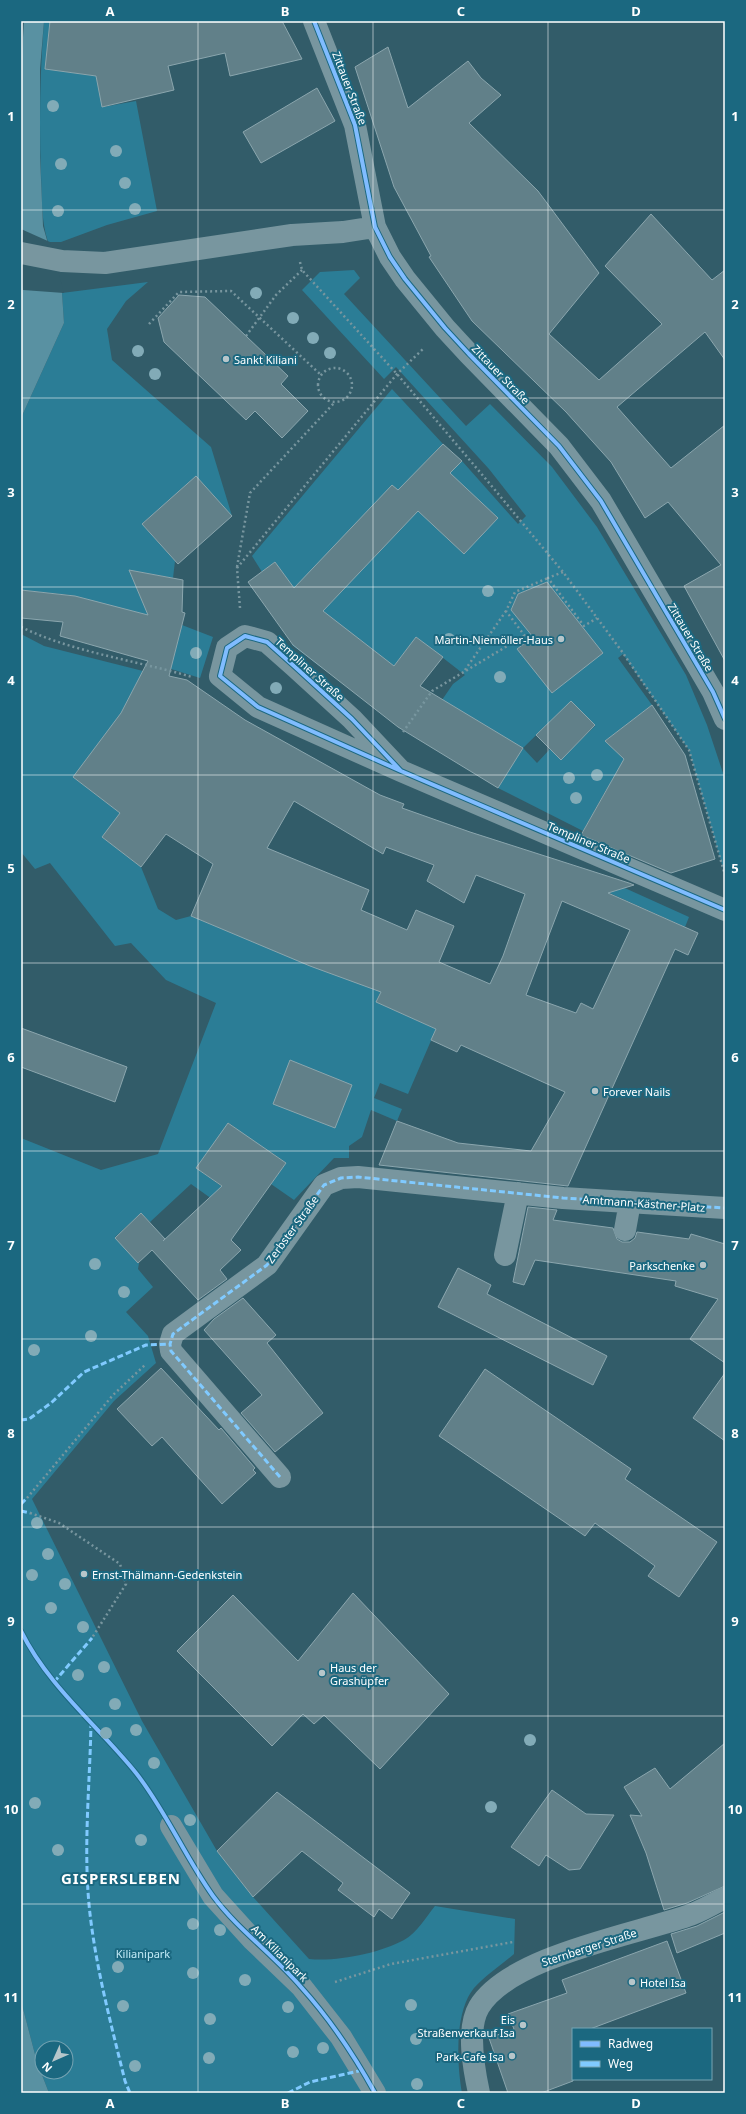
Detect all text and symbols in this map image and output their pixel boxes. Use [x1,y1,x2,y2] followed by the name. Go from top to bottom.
[106,2,115,20] text: A
[281,2,289,20] text: B
[457,2,465,20] text: C
[631,2,641,20] text: D
[329,49,371,127] street label: Zittauer Straße
[7,107,15,125] text: 1
[731,107,739,125] text: 1
[7,295,15,313] text: 2
[731,295,739,313] text: 2
[469,341,533,407] street label: Zittauer Straße
[234,352,297,367] place label: Sankt Kiliani
[221,354,231,364] marker: Sankt Kiliani
[7,483,15,501] text: 3
[731,483,739,501] text: 3
[665,600,717,674] street label: Zittauer Straße
[434,632,553,647] place label: Martin-Niemöller-Haus
[272,634,348,704] street label: Templiner Straße
[556,634,566,644] marker: Martin-Niemöller-Haus
[7,671,15,689] text: 4
[731,671,739,689] text: 4
[545,818,633,866] street label: Templiner Straße
[7,859,15,877] text: 5
[731,859,739,877] text: 5
[7,1048,15,1066] text: 6
[731,1048,739,1066] text: 6
[603,1084,670,1099] place label: Forever Nails
[590,1086,600,1096] marker: Forever Nails
[582,1191,706,1215] street label: Amtmann-Kästner-Platz
[262,1192,322,1266] street label: Zerbster Straße
[7,1236,15,1254] text: 7
[731,1236,739,1254] text: 7
[629,1258,695,1273] place label: Parkschenke
[698,1260,708,1270] marker: Parkschenke
[7,1424,15,1442] text: 8
[731,1424,739,1442] text: 8
[92,1567,242,1582] place label: Ernst-Thälmann-Gedenkstein
[79,1569,89,1579] marker: Ernst-Thälmann-Gedenkstein
[7,1612,15,1630] text: 9
[731,1612,739,1630] text: 9
[330,1660,389,1688] place label: Haus der Grashüpfer
[317,1668,327,1678] marker: Haus der Grashüpfer
[4,1800,18,1818] text: 10
[728,1800,742,1818] text: 10
[61,1868,181,1888] district label: GISPERSLEBEN
[248,1921,312,1985] street label: Am Kilianipark
[540,1925,638,1969] street label: Sternberger Straße
[116,1946,170,1961] park label: Kilianipark
[640,1975,686,1990] place label: Hotel Isa
[627,1977,637,1987] marker: Hotel Isa
[4,1988,18,2006] text: 11
[728,1988,742,2006] text: 11
[418,2012,515,2040] place label: Eis Straßenverkauf Isa
[518,2020,528,2030] marker: Eis Straßenverkauf Isa
[572,2028,712,2080] legend
[608,2035,653,2052] text: Radweg
[34,2040,74,2080] north arrow
[436,2049,504,2064] place label: Park-Cafe Isa
[507,2051,517,2061] marker: Park-Cafe Isa
[608,2055,633,2072] text: Weg
[38,2059,55,2076] text: N
[106,2094,115,2112] text: A
[281,2094,289,2112] text: B
[457,2094,465,2112] text: C
[631,2094,641,2112] text: D

